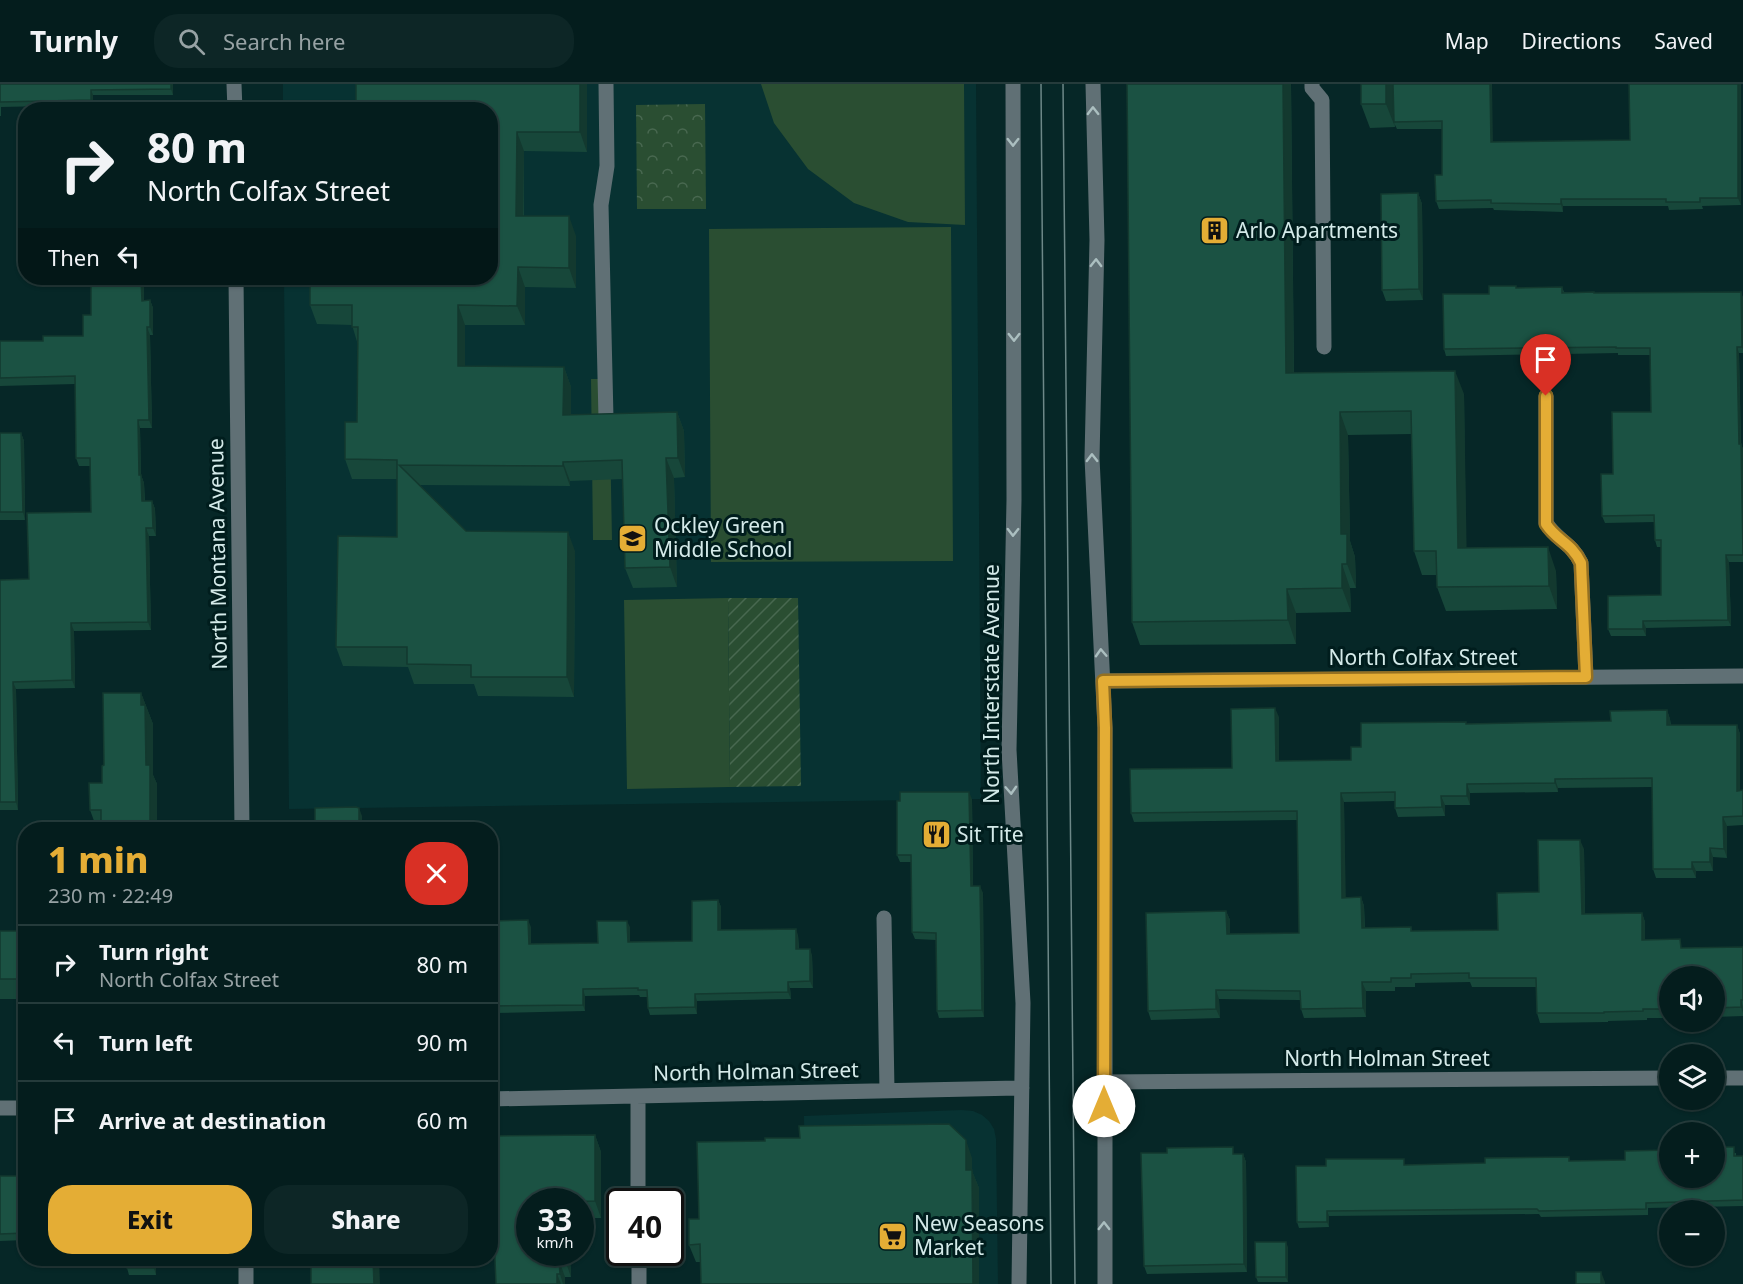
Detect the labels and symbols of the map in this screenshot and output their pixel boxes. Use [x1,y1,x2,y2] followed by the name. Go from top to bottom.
[1087,107,1099,116] one-way arrow
[1007,138,1019,147] one-way arrow
[1199,215,1231,247] building icon: Arlo Apartments
[1236,216,1398,244] place label: Arlo Apartments
[1090,258,1102,267] one-way arrow
[1008,333,1020,342] one-way arrow
[1520,334,1571,396] pin
[201,438,233,670] street label: North Montana Avenue
[1086,453,1098,462] one-way arrow
[654,511,792,563] place label: Ockley Green Middle School
[617,522,649,554] school or university icon: Ockley Green Middle School
[1007,528,1020,537] one-way arrow
[977,564,1005,804] street label: North Interstate Avenue
[1329,643,1518,671] street label: North Colfax Street
[1095,648,1108,657] one-way arrow
[1004,786,1017,795] one-way arrow
[920,819,952,851] restaurant icon: Sit Tite
[957,820,1024,848] place label: Sit Tite
[1284,1044,1490,1072] street label: North Holman Street
[653,1055,859,1087] street label: North Holman Street
[1072,1074,1136,1138] position arrow
[606,1188,684,1266] speed limit sign: 40
[914,1209,1044,1261] place label: New Seasons Market
[877,1220,909,1252] supermarket icon: New Seasons Market
[1098,1221,1110,1230] one-way arrow

